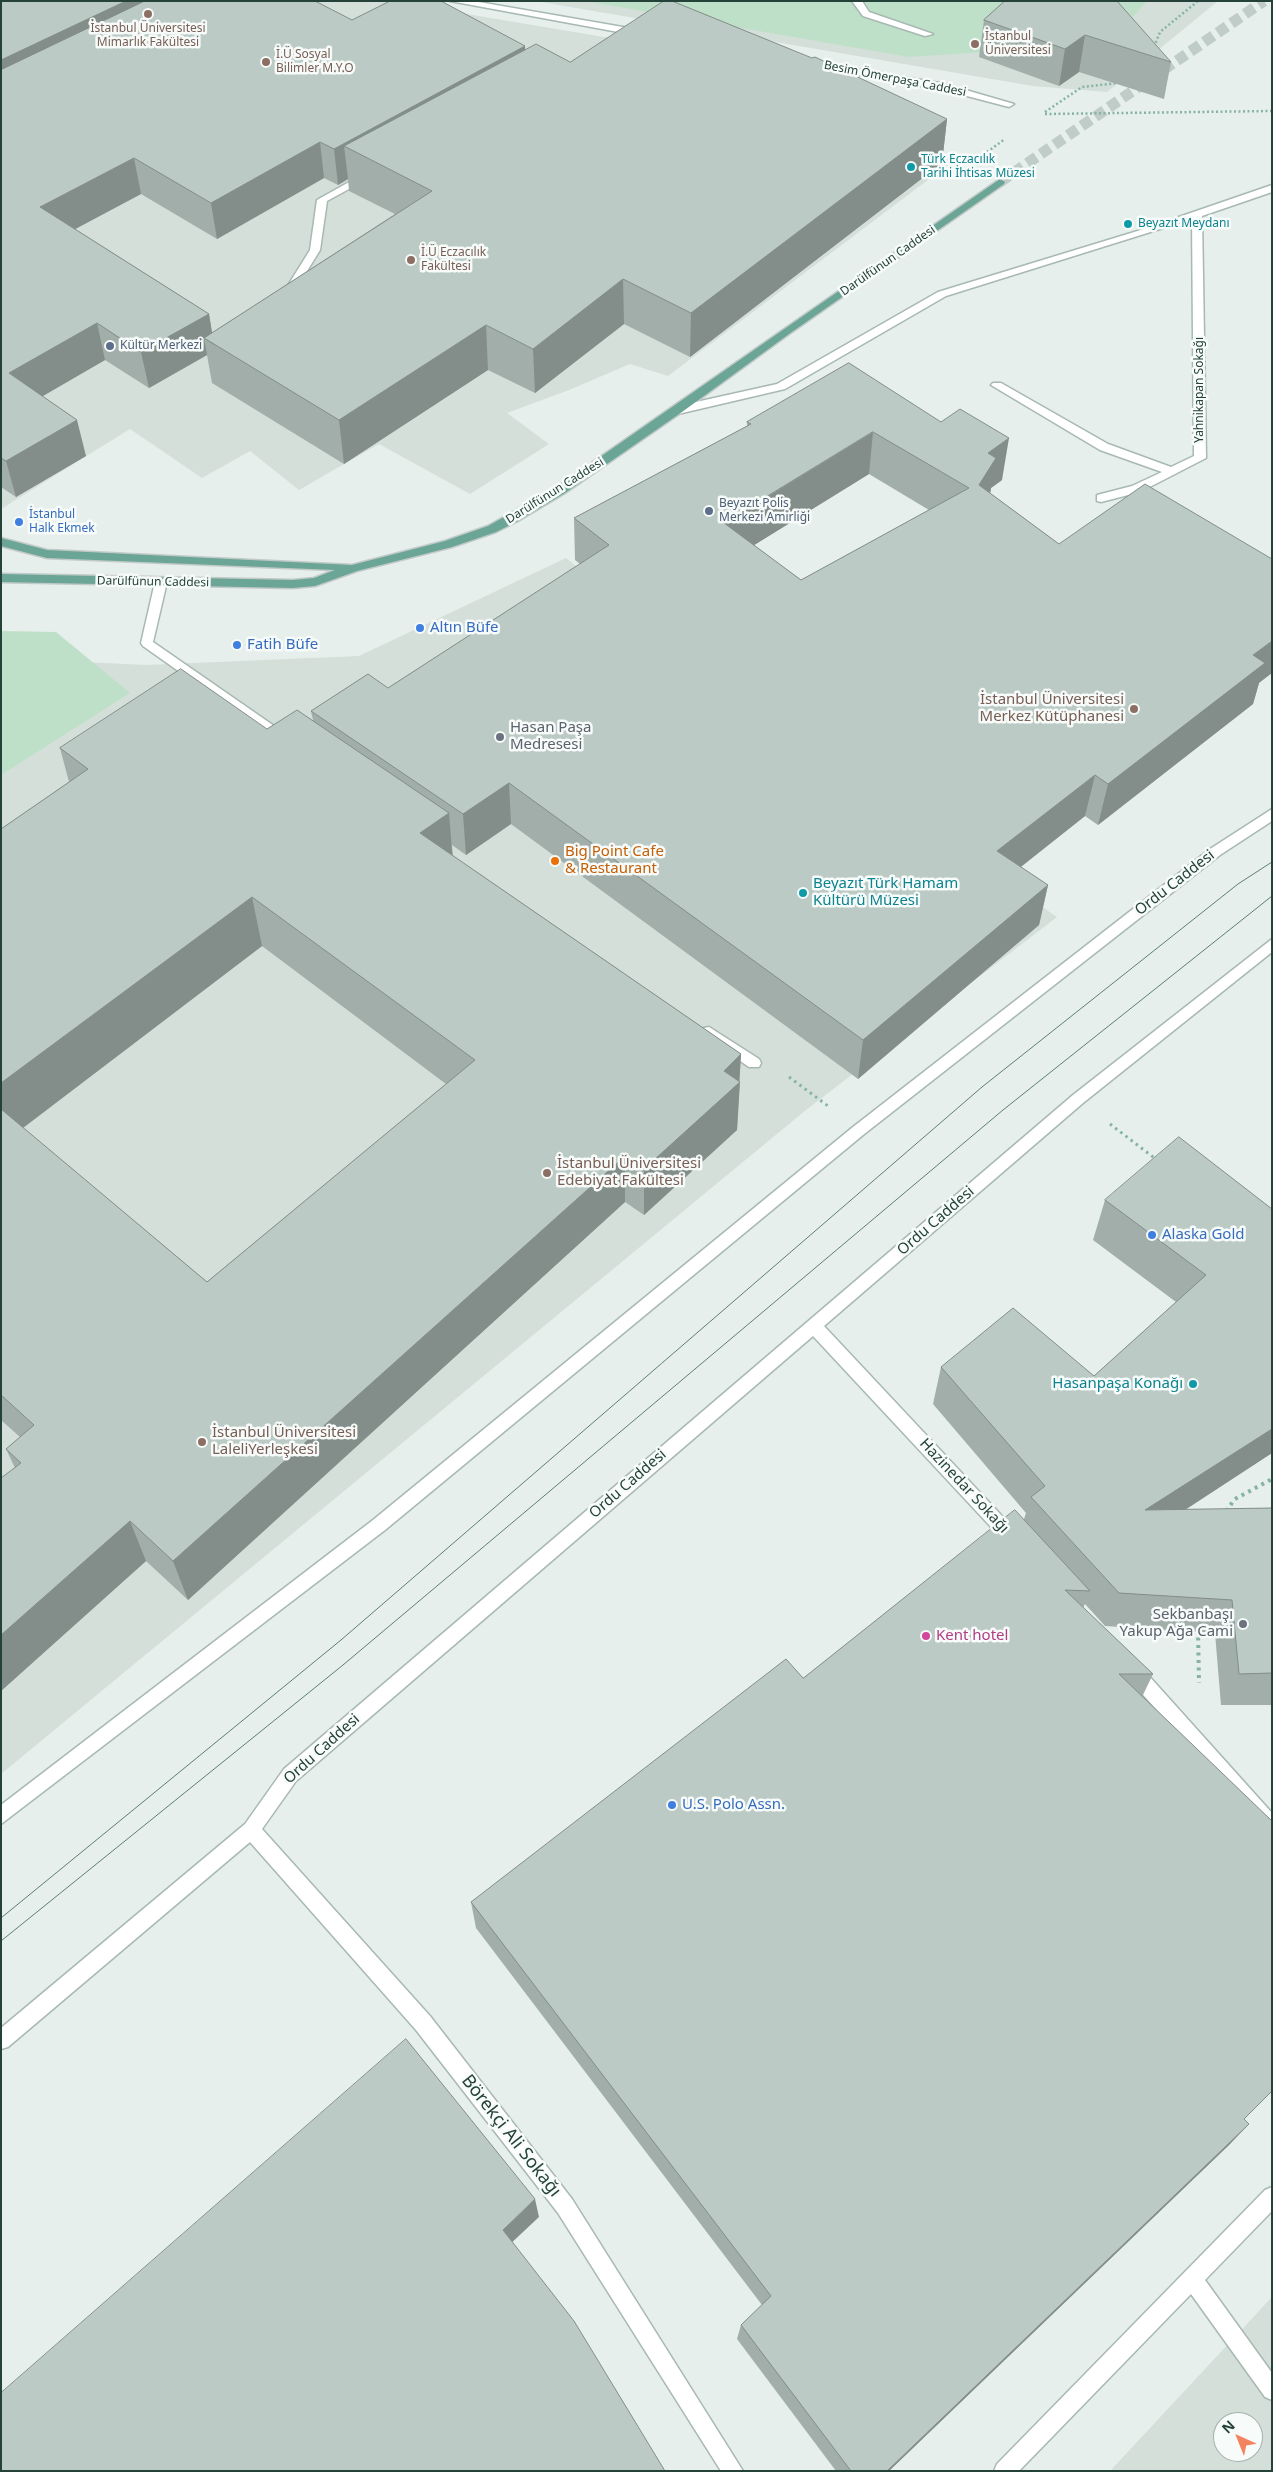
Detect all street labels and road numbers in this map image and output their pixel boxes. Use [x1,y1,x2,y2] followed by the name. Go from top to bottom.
[823,58,967,100] street label: Besim Ömerpaşa Caddesi
[838,223,938,299] street label: Darülfünun Caddesi
[1193,337,1207,443] street label: Yahnikapan Sokağı
[503,455,607,527] street label: Darülfünun Caddesi
[97,574,209,590] street label: Darülfünun Caddesi
[1132,846,1218,920] street label: Ordu Caddesi
[894,1183,978,1259] street label: Ordu Caddesi
[916,1435,1012,1537] street label: Hazinedar Sokağı
[586,1446,670,1522] street label: Ordu Caddesi
[280,1710,364,1788] street label: Ordu Caddesi
[457,2071,565,2201] street label: Börekçi Ali Sokağı

